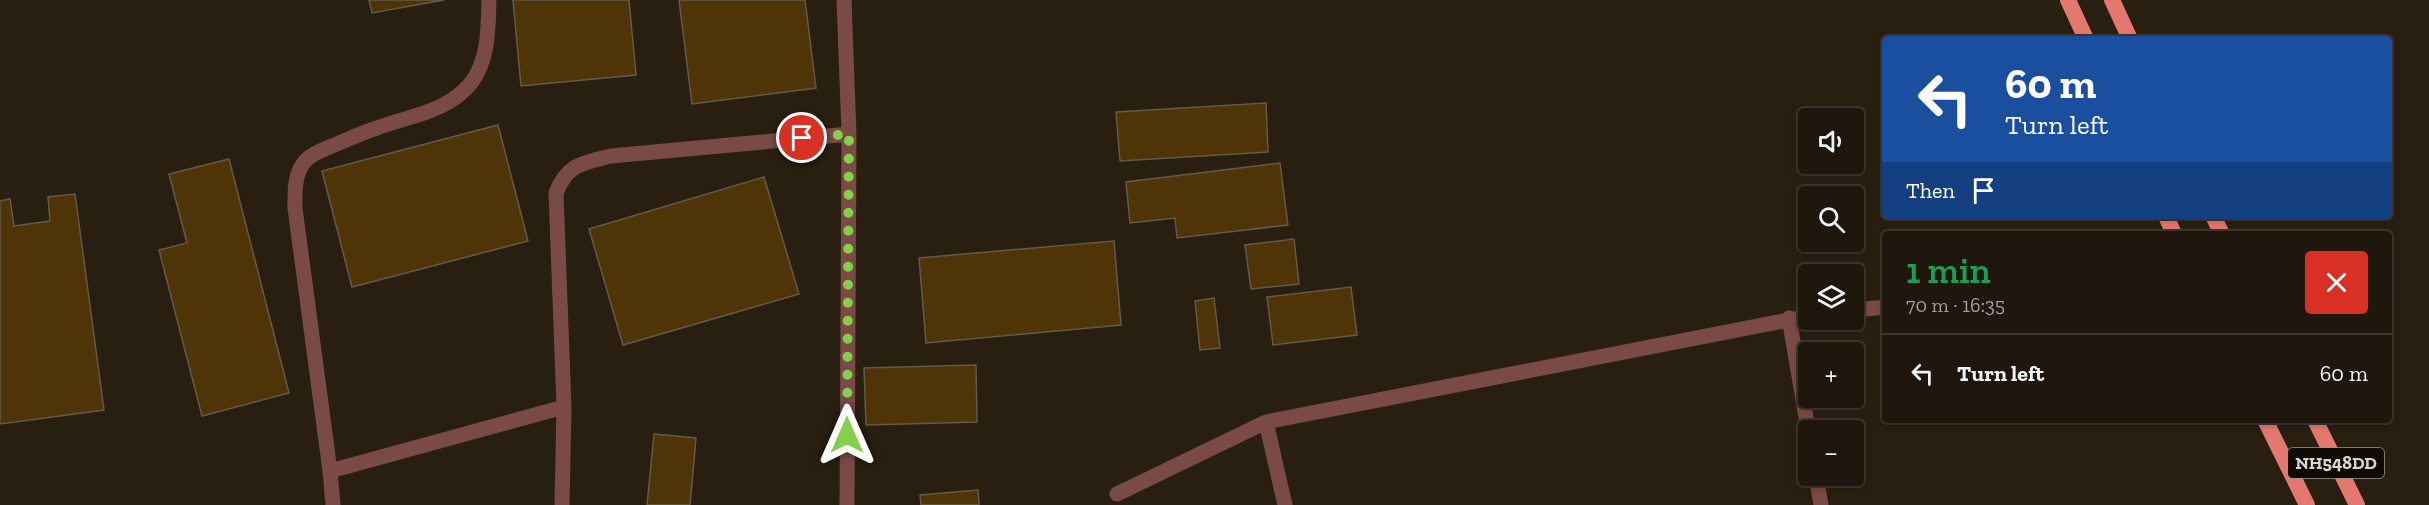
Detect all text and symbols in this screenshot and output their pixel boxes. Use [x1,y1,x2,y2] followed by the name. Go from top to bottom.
[2005,58,2096,109] text: 60 m
[1906,60,1984,138] icon: left
[1798,108,1864,486] map controls
[1798,108,1864,174] button: sound
[2005,109,2108,141] text: Turn left
[776,112,827,163] pin
[785,121,818,154] icon: arrive
[1967,174,2000,207] icon: arrive
[1906,177,1955,204] text: Then
[1798,186,1864,252] button: search
[1906,249,1991,292] text: 1 min
[2305,251,2368,314] button: close
[1798,264,1864,330] button: layers
[1906,293,2005,317] text: 70 m · 16:35
[1798,342,1864,408] button: +
[1906,357,1939,390] icon: left
[1957,360,2044,387] text: Turn left
[2320,360,2368,387] text: 60 m
[815,403,879,467] position arrow
[1798,420,1864,486] button: −
[2288,448,2384,478] road number: NH548DD

